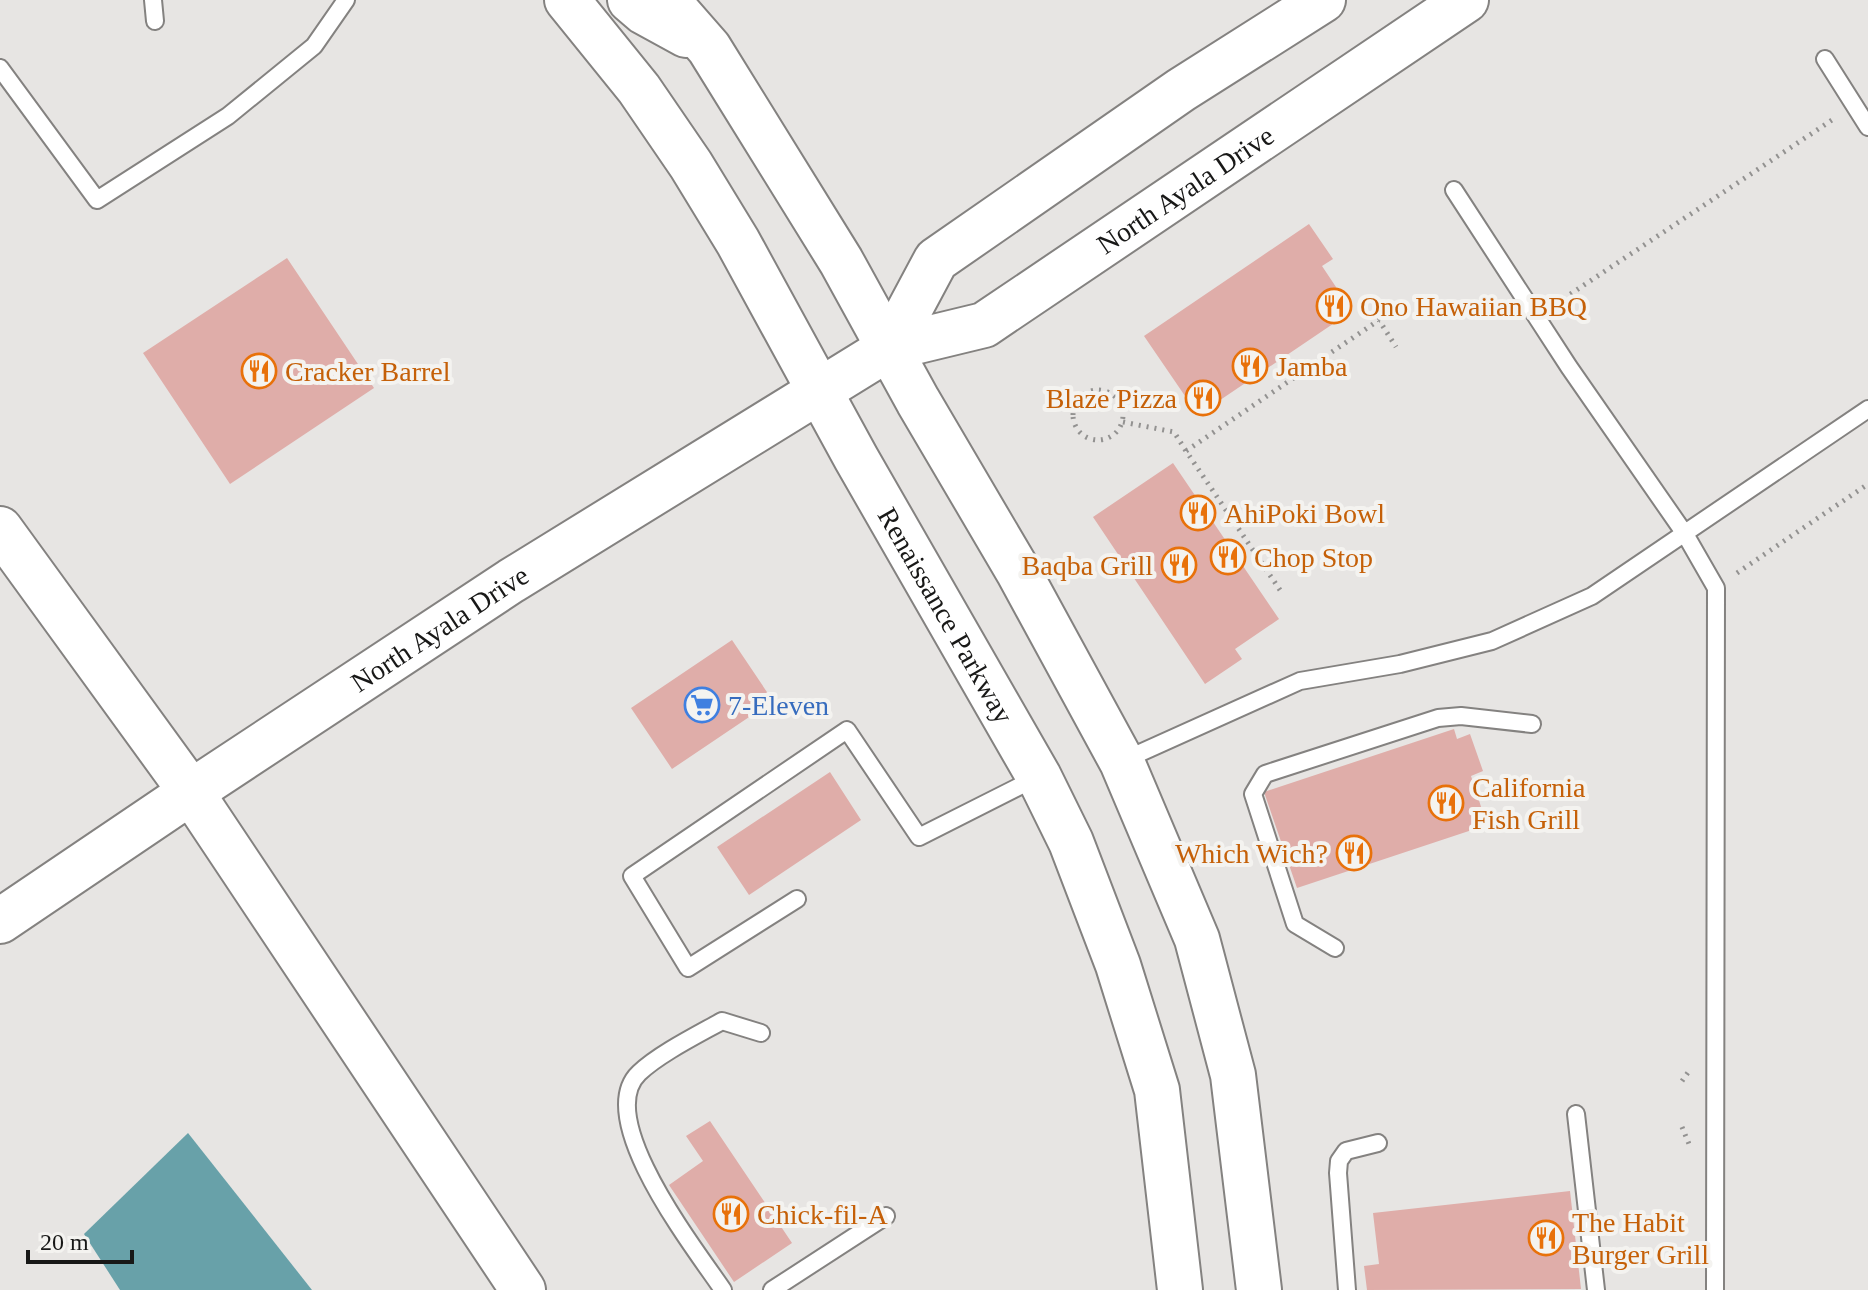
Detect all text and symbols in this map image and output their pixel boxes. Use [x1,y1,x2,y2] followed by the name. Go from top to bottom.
[1091,119,1279,260] street label: North Ayala Drive
[1315,287,1353,325] restaurant icon: Ono Hawaiian BBQ
[1360,291,1587,322] place label: Ono Hawaiian BBQ
[1231,347,1269,385] restaurant icon: Jamba
[1276,351,1348,382] place label: Jamba
[240,352,278,390] restaurant icon: Cracker Barrel
[285,356,451,387] place label: Cracker Barrel
[1184,379,1222,417] restaurant icon: Blaze Pizza
[1046,383,1178,414] place label: Blaze Pizza
[1179,494,1217,532] restaurant icon: AhiPoki Bowl
[1224,498,1385,529] place label: AhiPoki Bowl
[872,502,1020,729] street label: Renaissance Parkway
[1209,538,1247,576] restaurant icon: Chop Stop
[1254,542,1373,573] place label: Chop Stop
[1160,546,1198,584] restaurant icon: Baqba Grill
[1022,550,1153,581] place label: Baqba Grill
[345,559,534,698] street label: North Ayala Drive
[683,686,721,724] supermarket icon: 7-Eleven
[728,690,829,721] place label: 7-Eleven
[1472,772,1586,835] place label: California Fish Grill
[1427,784,1465,822] restaurant icon: California Fish Grill
[1335,834,1373,872] restaurant icon: Which Wich?
[1175,838,1328,869] place label: Which Wich?
[712,1195,750,1233] restaurant icon: Chick-fil-A
[757,1199,888,1230] place label: Chick-fil-A
[1572,1207,1709,1270] place label: The Habit Burger Grill
[28,1214,132,1264] scale bar
[1527,1219,1565,1257] restaurant icon: The Habit Burger Grill
[40,1229,89,1255] text: 20 m

